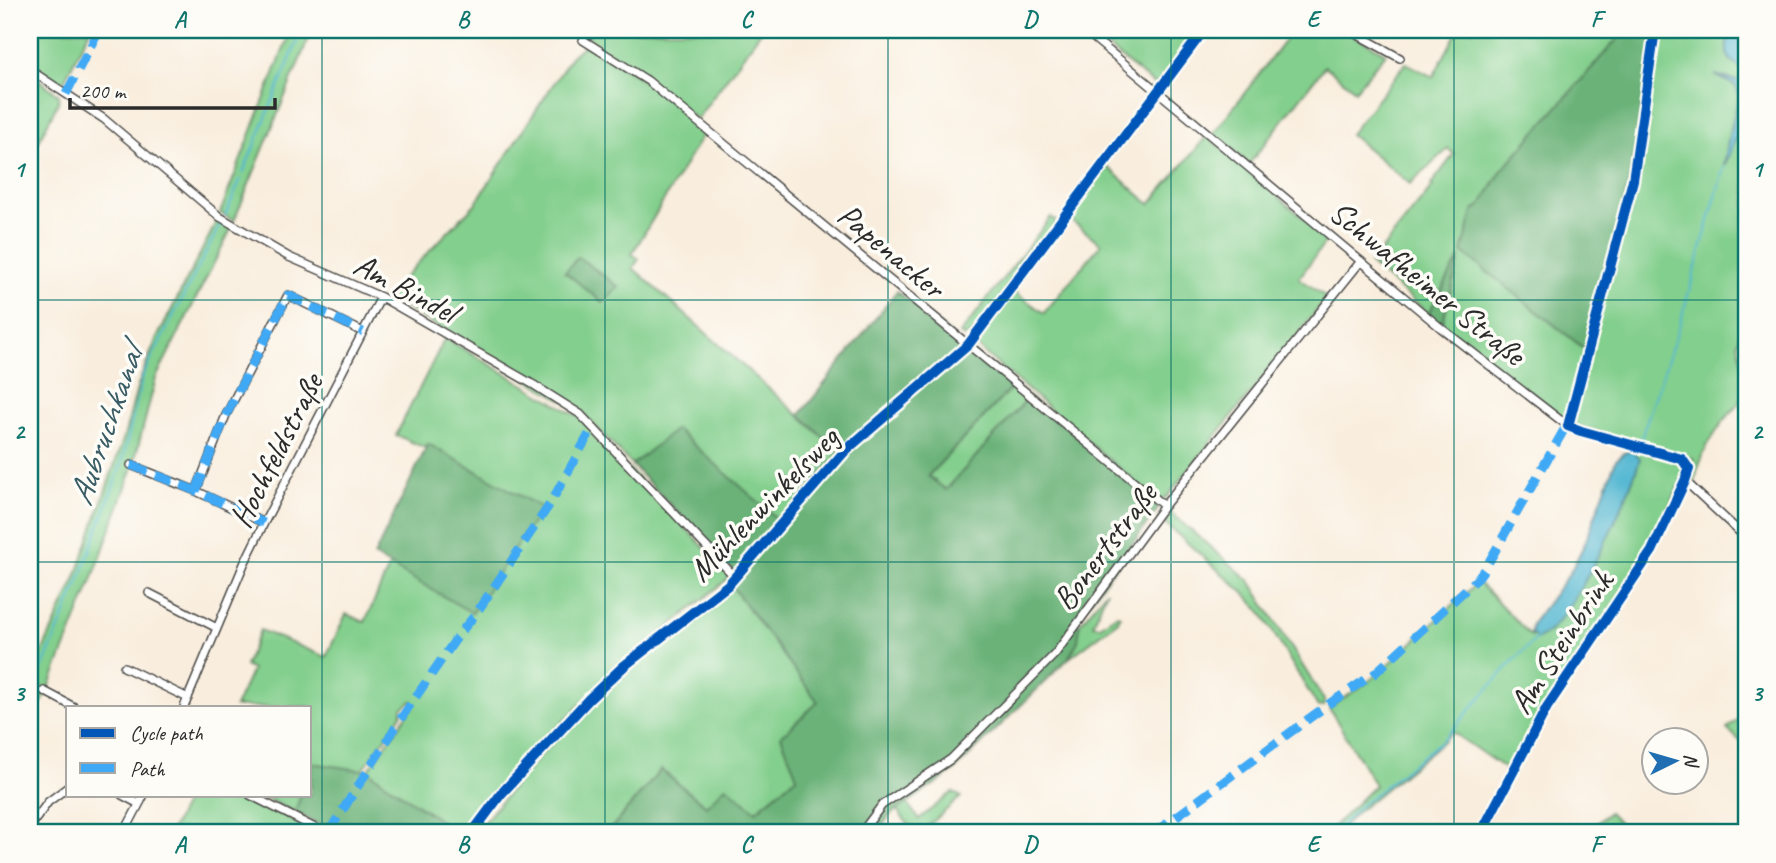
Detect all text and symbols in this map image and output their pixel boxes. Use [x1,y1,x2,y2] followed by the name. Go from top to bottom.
[174,5,188,34] text: A
[457,5,471,34] text: B
[741,5,755,34] text: C
[1023,5,1039,34] text: D
[1307,5,1323,34] text: E
[1591,5,1607,34] text: F
[70,66,275,110] scale bar
[80,78,127,104] text: 200 m
[14,155,27,184] text: 1
[1752,155,1765,184] text: 1
[1321,191,1536,376] street label: Schwafheimer Straße
[829,194,955,309] street label: Papenacker
[347,243,469,335] street label: Am Bindel
[58,330,157,511] water label: Aubruchkanal
[219,364,334,534] street label: Hochfeldstraße
[679,416,849,590] street label: Mühlenwinkelsweg
[14,417,27,446] text: 2
[1752,417,1765,446] text: 2
[1043,473,1168,619] street label: Bonertstraße
[1499,561,1624,722] street label: Am Steinbrink
[14,679,27,708] text: 3
[1752,679,1765,708] text: 3
[66,706,312,796] legend
[130,720,203,746] text: Cycle path
[1640,726,1710,796] north arrow
[1678,753,1704,770] text: N
[130,756,166,782] text: Path
[174,830,188,859] text: A
[457,830,471,859] text: B
[741,830,755,859] text: C
[1023,830,1039,859] text: D
[1307,830,1323,859] text: E
[1591,830,1607,859] text: F

